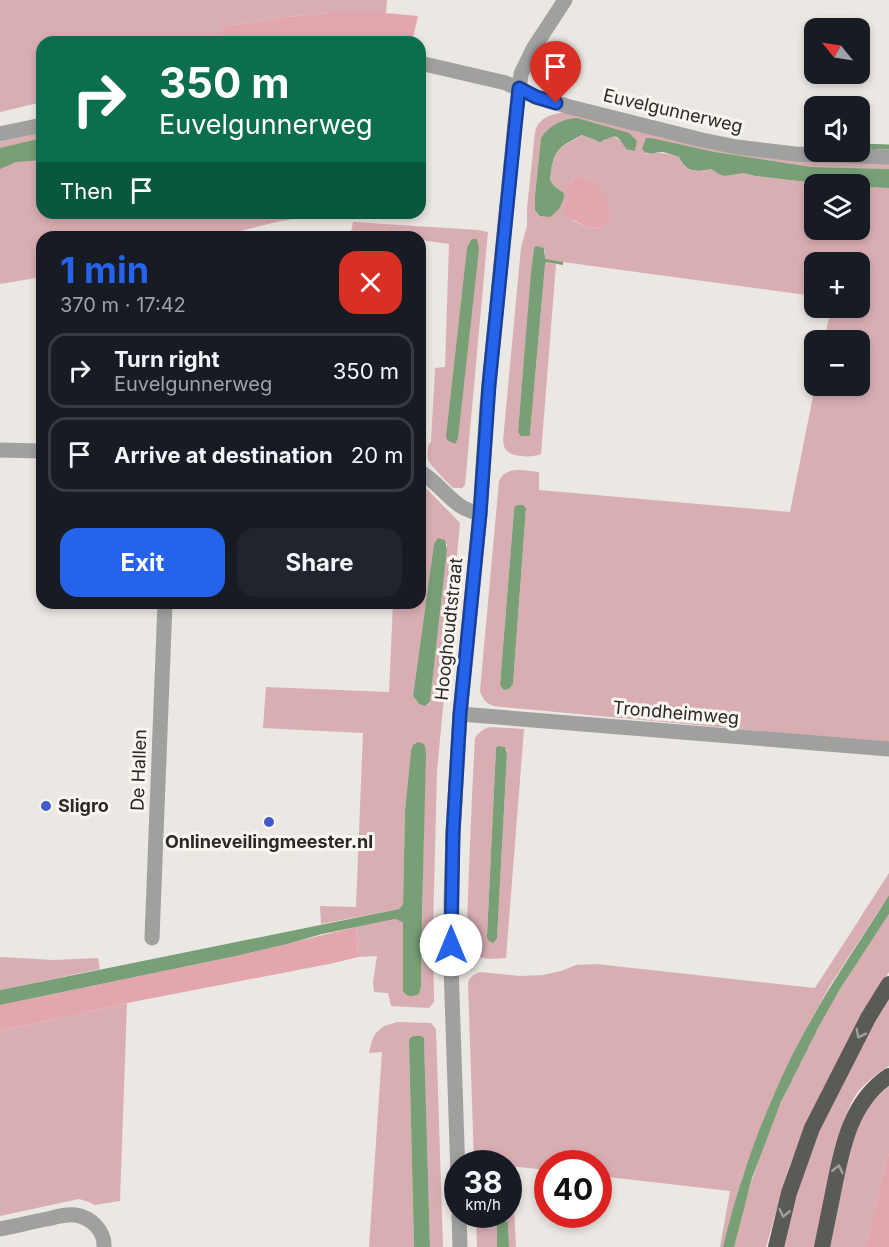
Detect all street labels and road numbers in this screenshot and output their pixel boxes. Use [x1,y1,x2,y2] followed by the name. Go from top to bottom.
[601,84,745,137] street label: Euvelgunnerweg
[431,556,466,701] street label: Hooghoudtstraat
[612,697,740,728] street label: Trondheimweg
[127,729,150,811] street label: De Hallen

